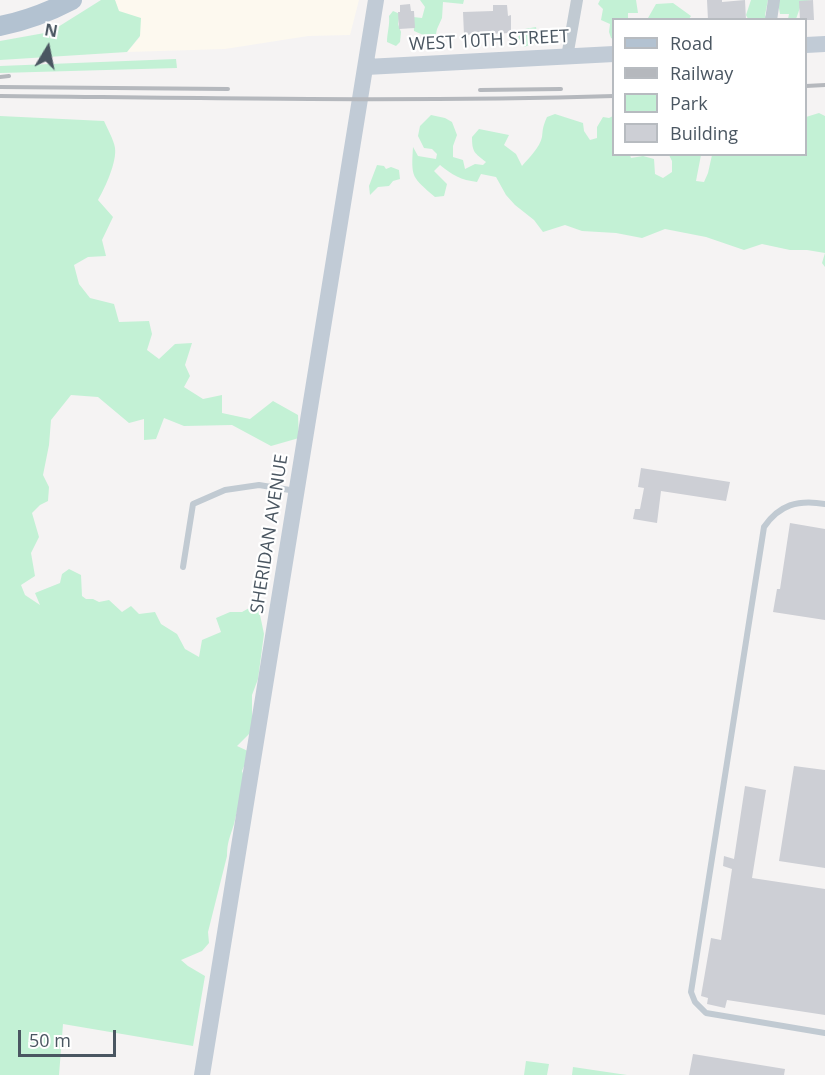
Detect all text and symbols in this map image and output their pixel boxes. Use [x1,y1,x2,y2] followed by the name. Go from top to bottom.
[18,18,78,78] north arrow
[43,18,59,42] text: N
[612,18,807,156] legend
[408,26,570,56] street label: WEST 10TH STREET
[670,31,713,55] text: Road
[670,61,733,85] text: Railway
[670,91,708,115] text: Park
[670,121,738,145] text: Building
[247,453,293,615] street label: SHERIDAN AVENUE
[21,1018,118,1056] scale bar
[29,1028,71,1052] text: 50 m

